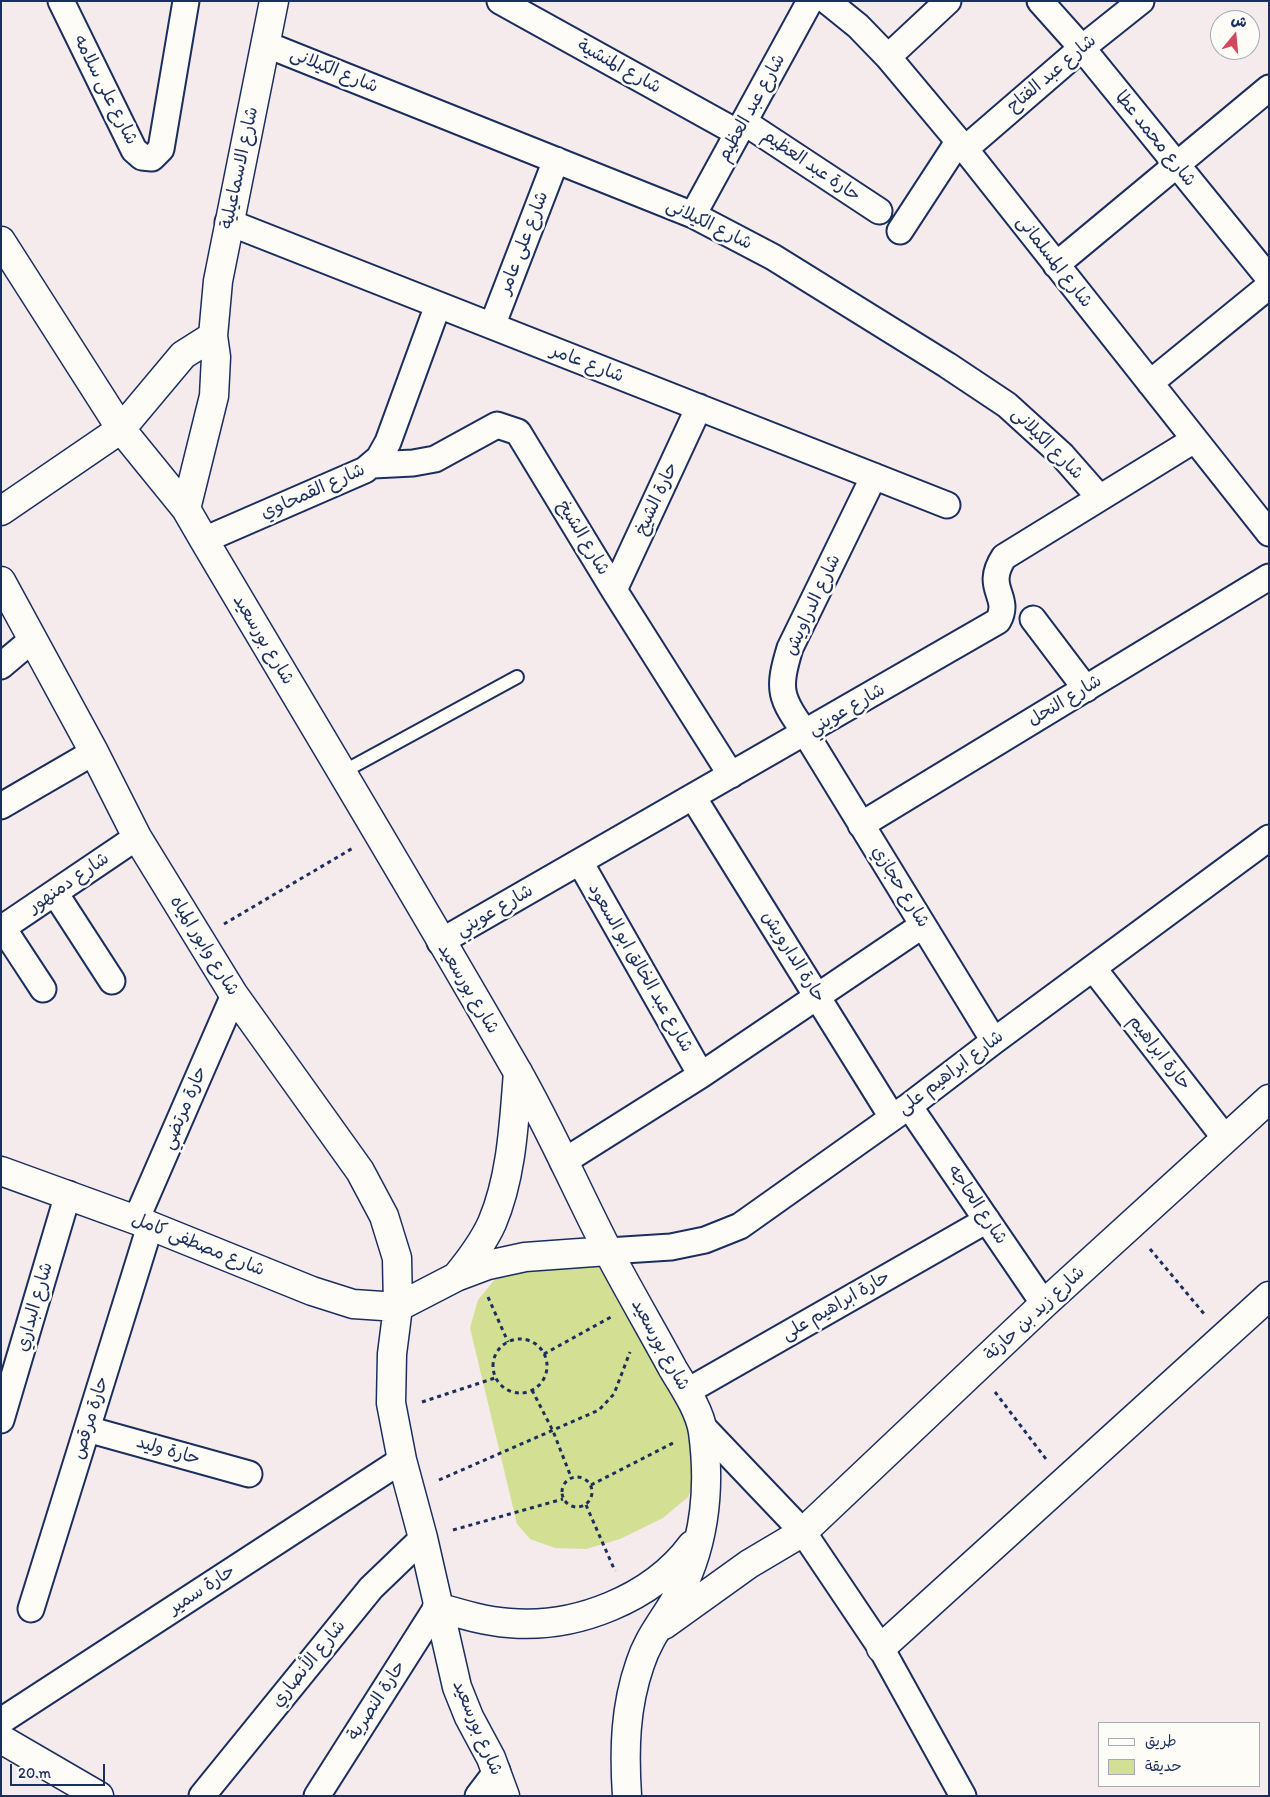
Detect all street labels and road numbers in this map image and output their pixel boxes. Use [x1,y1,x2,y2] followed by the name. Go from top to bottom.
[1003,30,1101,118] street label: شارع عبد الفتاح
[68,31,142,149] street label: شارع على سلامه
[573,35,665,99] street label: شارع المنشية
[287,44,381,98] street label: شارع الكيلانى
[713,50,791,166] street label: شارع عبد العظيم
[1110,87,1200,191] street label: شارع محمد عطا
[217,105,263,231] street label: شارع الاسماعيلية
[758,125,864,207] street label: حارة عبد العظيم
[494,188,554,298] street label: شارع على عامر
[663,195,755,255] street label: شارع الكيلانى
[1011,212,1097,312] street label: شارع المسلمانى
[547,340,627,388] street label: شارع عامر
[1007,404,1087,484] street label: شارع الكيلانى
[258,459,368,525] street label: شارع القمحاوي
[631,459,683,539] street label: حارة الشيخ
[552,497,614,579] street label: شارع الشيخ
[780,551,846,659] street label: شارع الدراويش
[228,591,298,689] street label: شارع بورسعيد
[1024,671,1106,731] street label: شارع النحل
[805,679,889,741] street label: شارع عويني
[866,842,934,932] street label: شارع حجازي
[24,848,114,918] street label: شارع دمنهور
[453,880,537,942] street label: شارع عويني
[583,880,697,1056] street label: شارع عبد الخالق ابو السعود
[165,892,243,1000] street label: شارع وابور المياه
[756,907,830,1007] street label: حارة الدارويش
[433,940,503,1038] street label: شارع بورسعيد
[1123,1011,1195,1095] street label: حارة ابراهيم
[894,1026,1008,1120] street label: شارع ابراهيم على
[158,1063,212,1153] street label: حارة مرتضي
[943,1161,1011,1249] street label: شارع الحاجه
[128,1208,268,1282] street label: شارع مصطفى كامل
[12,1260,58,1354] street label: شارع البداري
[980,1262,1090,1366] street label: شارع زيد بن حارثة
[778,1266,894,1346] street label: حارة ابراهيم على
[626,1296,694,1394] street label: شارع بورسعيد
[68,1374,114,1462] street label: حارة مرقص
[134,1432,202,1470] street label: حارة وليد
[165,1560,239,1620] street label: حارة سمير
[267,1616,351,1712] street label: شارع الأنصاري
[343,1657,411,1745] street label: حارة النصرية
[447,1677,507,1779] street label: شارع بورسعيد

